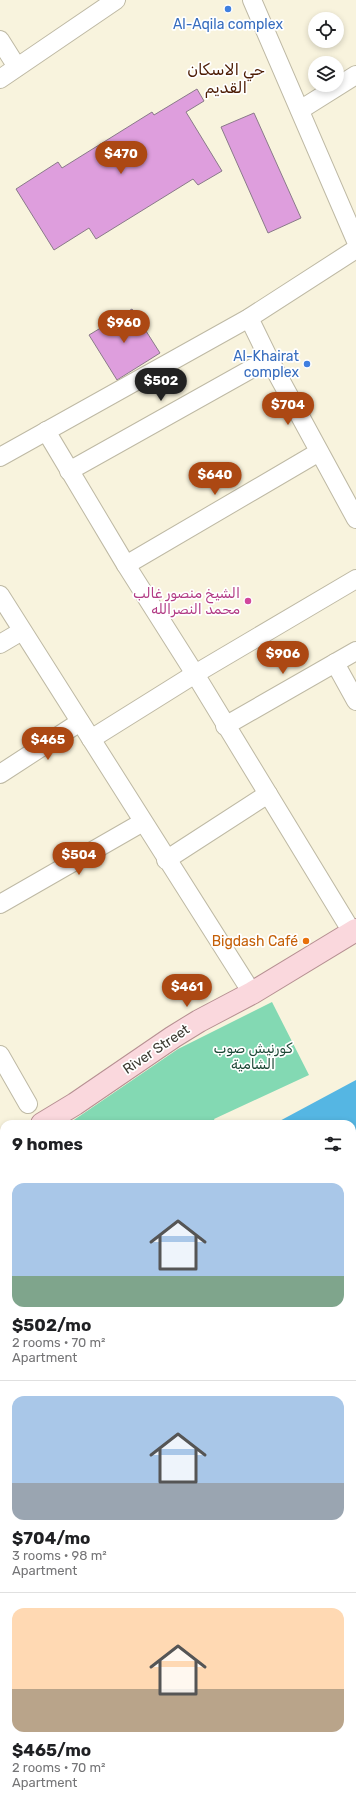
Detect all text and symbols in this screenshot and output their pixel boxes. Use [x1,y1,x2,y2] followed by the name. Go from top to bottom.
[223,4,233,14] marker: Al-Aqila complex
[308,12,344,92] map controls
[308,12,344,48] button: locate
[173,16,283,33] place label: Al-Aqila complex
[308,56,344,92] button: layers
[187,60,265,98] district label: حي الاسكان القديم
[97,141,145,175] pin: $470
[104,146,138,161] text: $470
[100,310,148,344] pin: $960
[107,315,141,330] text: $960
[233,348,300,381] place label: Al-Khairat complex
[302,359,312,369] marker: Al-Khairat complex
[137,368,185,402] pin: $502
[144,373,178,388] text: $502
[264,392,312,426] pin: $704
[271,397,305,412] text: $704
[191,462,239,496] pin: $640
[198,467,232,482] text: $640
[133,585,240,618] place label: الشيخ منصور غالب محمد النصرالله
[243,596,253,606] marker: الشيخ منصور غالب محمد النصرالله
[259,641,307,675] pin: $906
[266,646,300,661] text: $906
[24,727,72,761] pin: $465
[31,732,65,747] text: $465
[55,842,103,876] pin: $504
[62,847,96,862] text: $504
[212,933,298,950] place label: Bigdash Café
[301,936,311,946] marker: Bigdash Café
[163,974,211,1008] pin: $461
[171,979,203,994] text: $461
[120,1021,193,1078] street label: River Street
[213,1040,293,1073] park label: كورنيش صوب الشامية
[322,1133,344,1155] icon: filters
[12,1134,83,1154] text: 9 homes
[142,1209,214,1281] icon: home
[12,1315,91,1335] text: $502/mo
[12,1335,106,1350] text: 2 rooms · 70 m²
[12,1350,77,1365] text: Apartment
[142,1422,214,1494] icon: home
[12,1528,90,1548] text: $704/mo
[12,1548,107,1563] text: 3 rooms · 98 m²
[12,1563,77,1578] text: Apartment
[142,1634,214,1706] icon: home
[12,1740,91,1760] text: $465/mo
[12,1760,106,1775] text: 2 rooms · 70 m²
[12,1775,77,1790] text: Apartment

